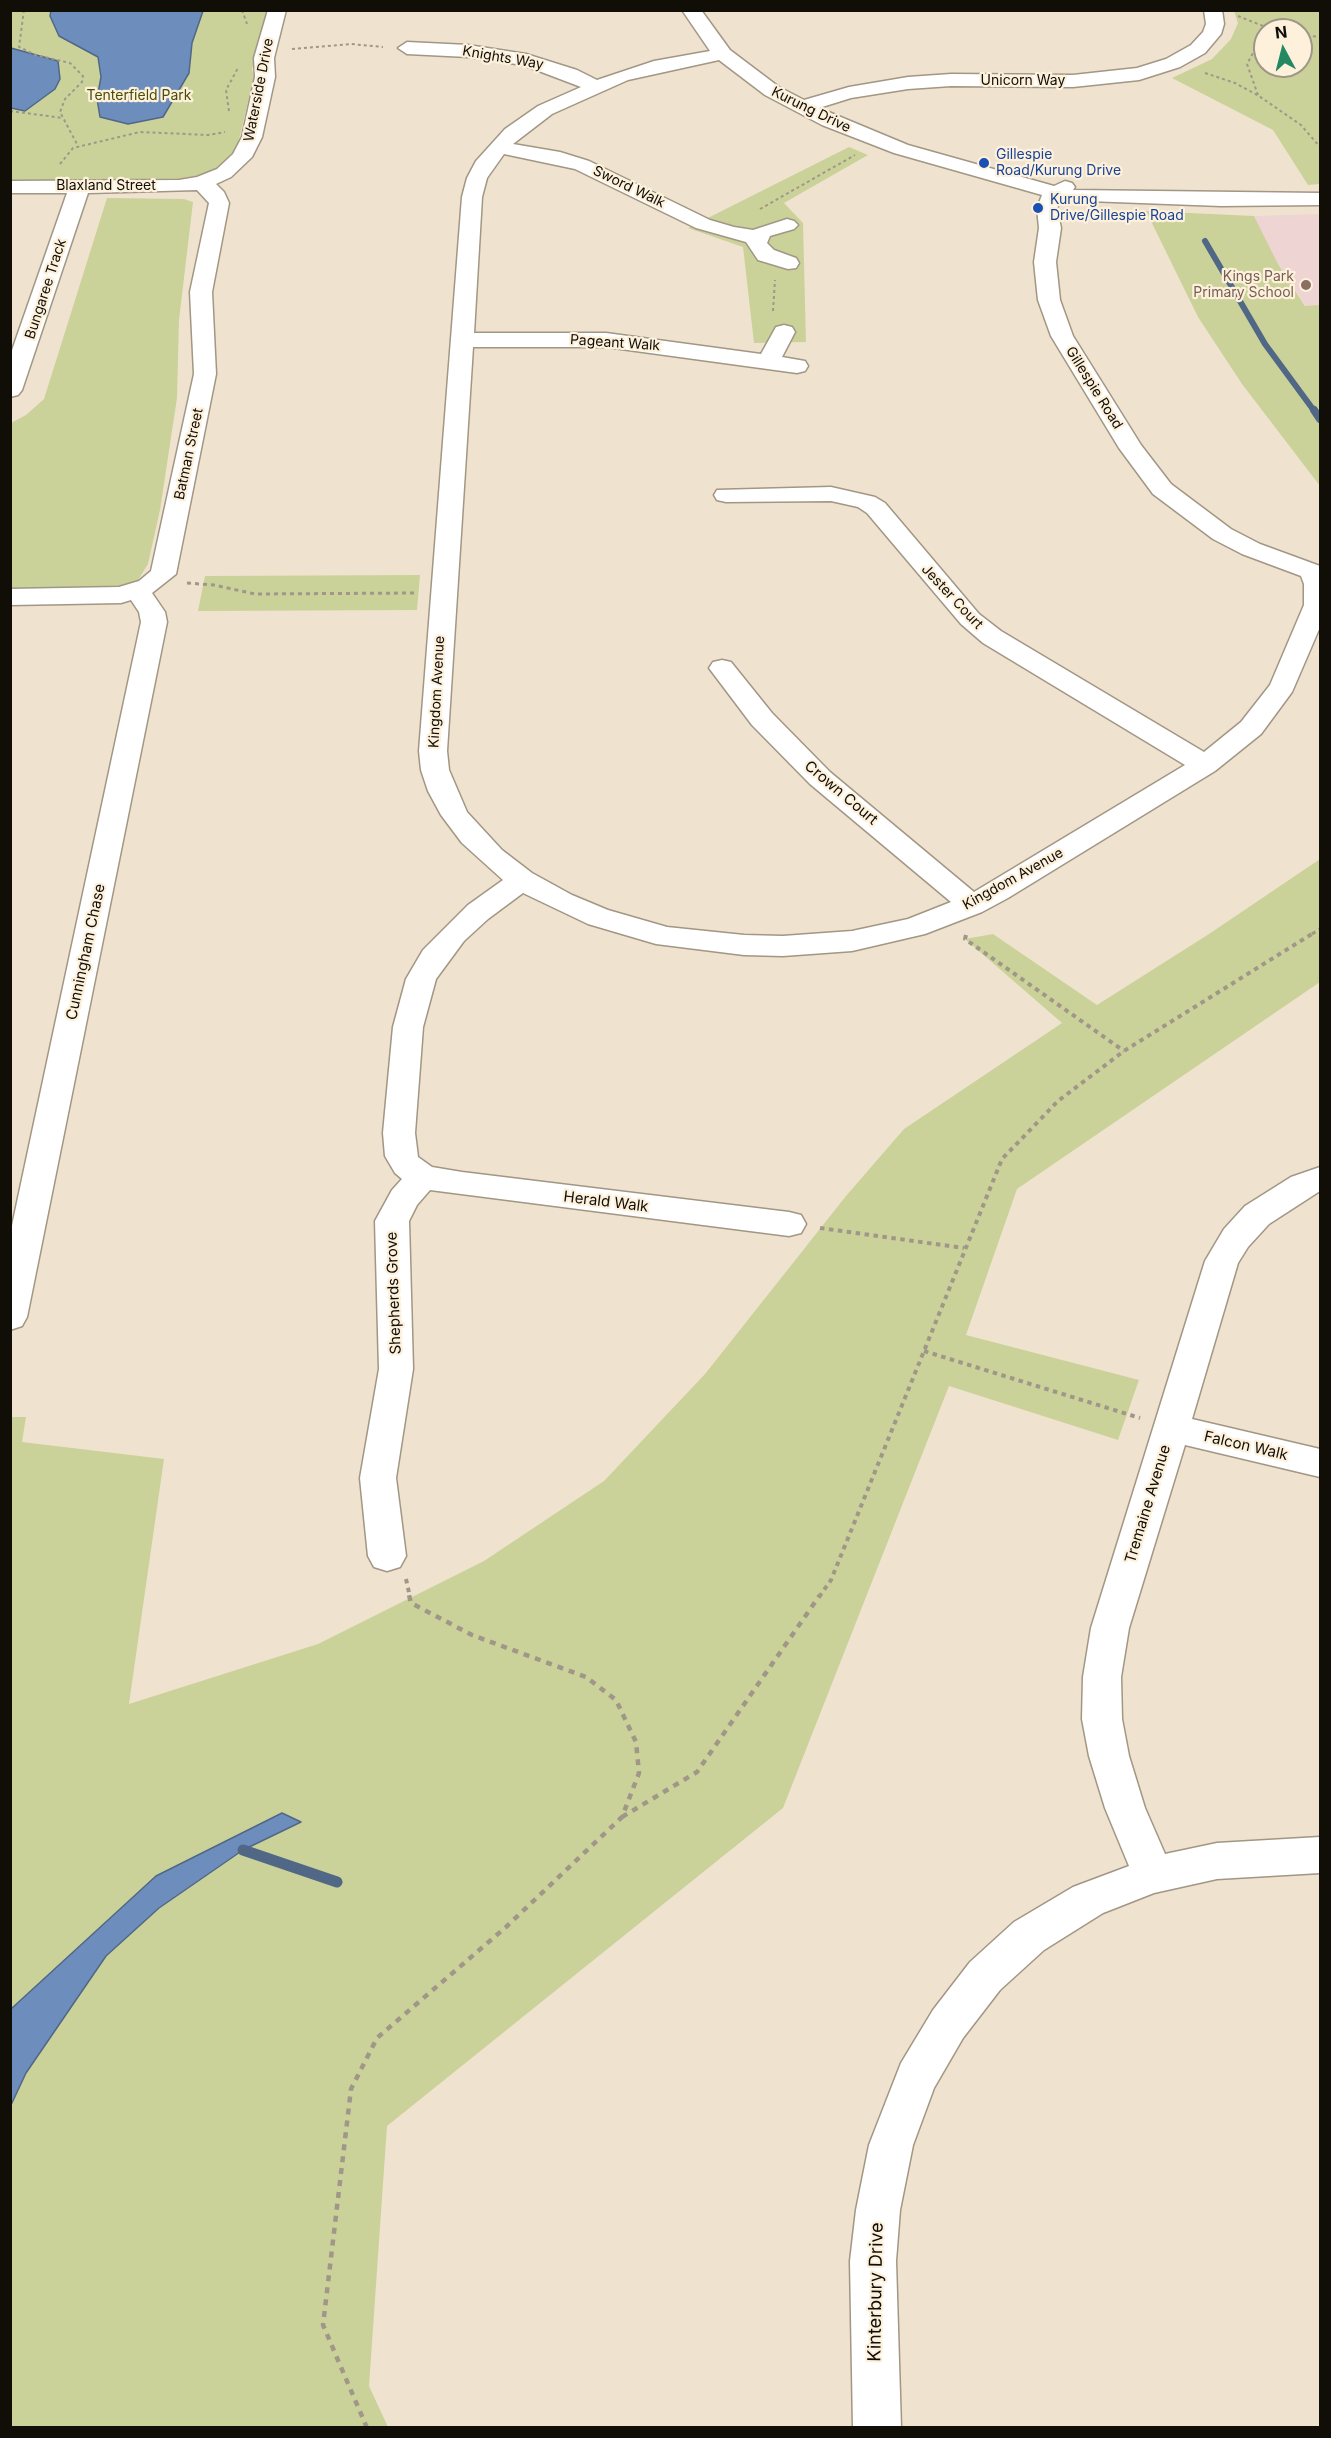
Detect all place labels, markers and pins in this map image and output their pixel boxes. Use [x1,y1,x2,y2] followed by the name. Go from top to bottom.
[996,147,1121,180] place label: Gillespie Road/Kurung Drive
[977,156,991,170] marker: Gillespie Road/Kurung Drive
[1050,192,1184,225] place label: Kurung Drive/Gillespie Road
[1031,201,1045,215] marker: Kurung Drive/Gillespie Road
[1193,269,1294,302] place label: Kings Park Primary School
[1299,278,1313,292] marker: Kings Park Primary School

